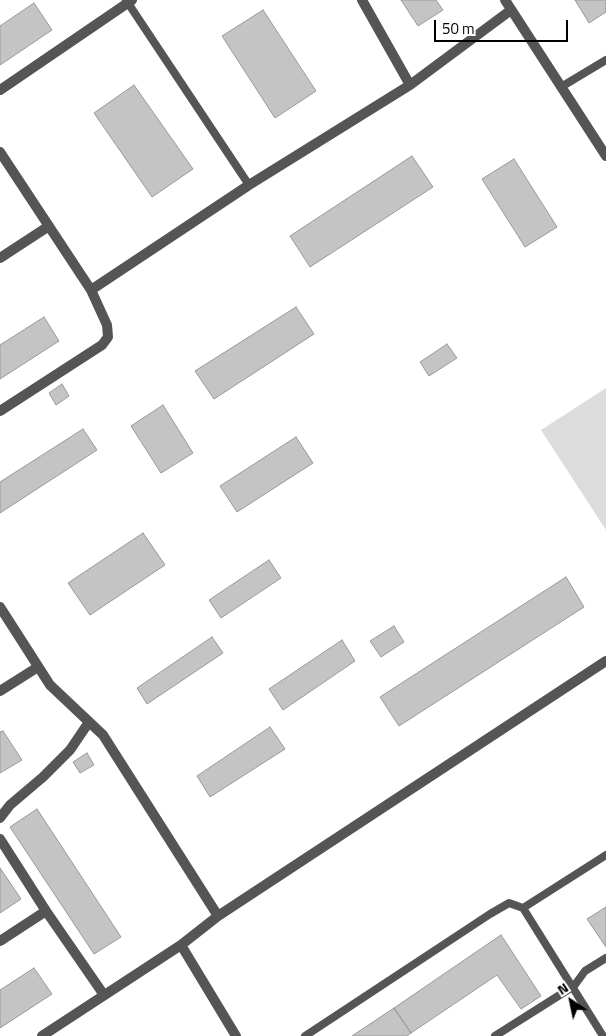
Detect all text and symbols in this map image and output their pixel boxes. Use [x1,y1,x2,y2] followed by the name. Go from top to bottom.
[436,10,570,42] scale bar
[442,17,475,40] text: 50 m
[546,976,596,1026] north arrow
[552,977,572,1000] text: N

